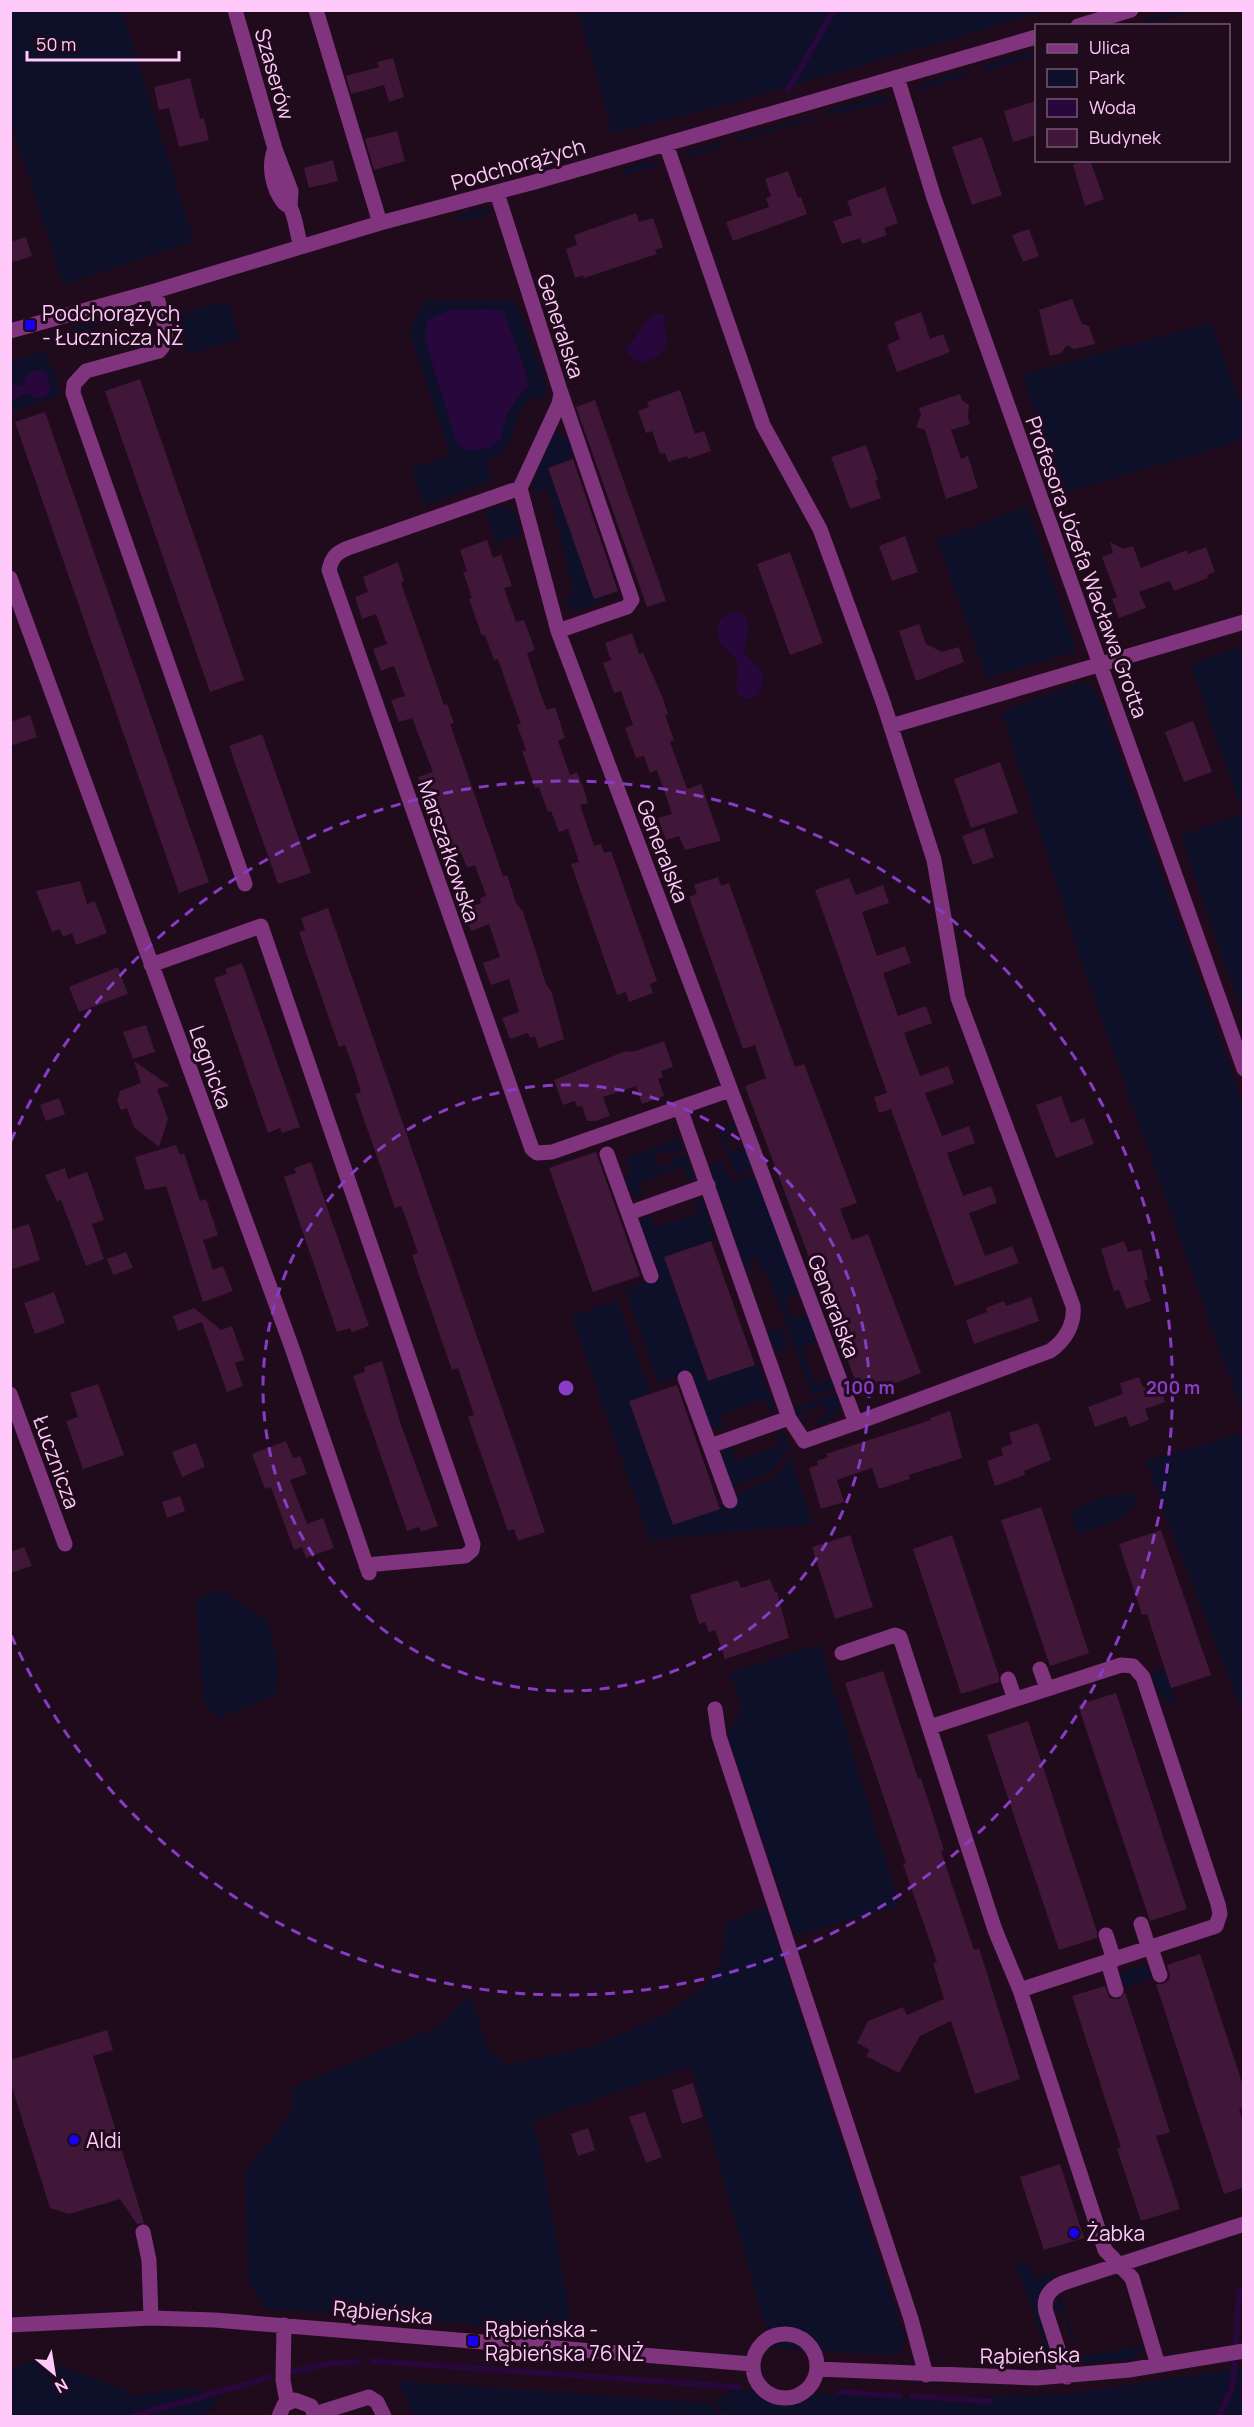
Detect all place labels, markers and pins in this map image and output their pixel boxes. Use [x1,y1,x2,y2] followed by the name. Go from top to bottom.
[42,299,184,351] place label: Podchorążych - Łucznicza NŻ
[23,318,37,332] marker: Podchorążych - Łucznicza NŻ
[556,1378,576,1398] centre of rings
[86,2126,122,2154] place label: Aldi
[67,2133,81,2147] marker: Aldi
[1086,2219,1145,2247] place label: Żabka
[1067,2226,1081,2240] marker: Żabka
[485,2315,644,2367] place label: Rąbieńska - Rąbieńska 76 NŻ
[466,2334,480,2348] marker: Rąbieńska - Rąbieńska 76 NŻ

